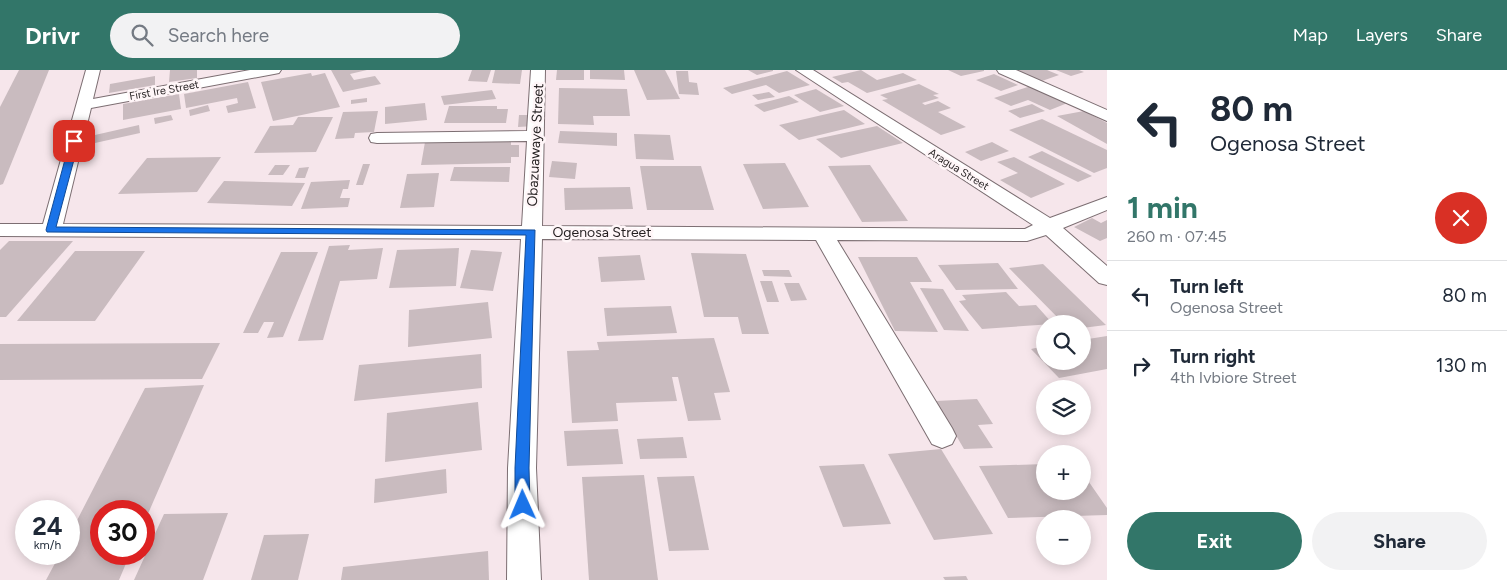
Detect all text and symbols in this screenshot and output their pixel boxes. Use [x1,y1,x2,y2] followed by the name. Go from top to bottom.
[110,13,460,58] search box
[25,21,80,50] text: Drivr
[128,21,156,49] icon: search
[168,24,269,47] text: Search here
[1293,24,1328,46] text: Map
[1356,24,1408,46] text: Layers
[1436,24,1482,46] text: Share
[128,78,200,103] street label: First Ire Street
[524,83,547,207] street label: Obazuawaye Street
[1210,88,1293,130] text: 80 m
[1127,90,1192,155] icon: left
[53,120,95,162] pin
[60,127,88,155] icon: arrive
[1210,130,1366,157] text: Ogenosa Street
[926,146,991,193] street label: Aragua Street
[1127,189,1198,226] text: 1 min
[1435,192,1487,244] button: close
[553,224,651,241] street label: Ogenosa Street
[1127,227,1227,246] text: 260 m · 07:45
[1170,275,1244,298] text: Turn left
[1127,282,1155,310] icon: left
[1442,284,1487,307] text: 80 m
[1170,298,1283,317] text: Ogenosa Street
[1036,315,1091,565] map controls
[1036,315,1091,370] button: search
[1170,345,1256,368] text: Turn right
[1127,352,1155,380] icon: right
[1436,354,1487,377] text: 130 m
[1170,368,1297,387] text: 4th Ivbiore Street
[1036,380,1091,435] button: layers
[1036,445,1091,500] button: +
[496,478,548,530] position arrow
[90,500,155,565] speed limit sign: 30
[1036,510,1091,565] button: −
[32,511,63,541] text: 24
[1127,512,1302,570] button: Exit
[1312,512,1487,570] button: Share
[34,538,61,552] text: km/h

